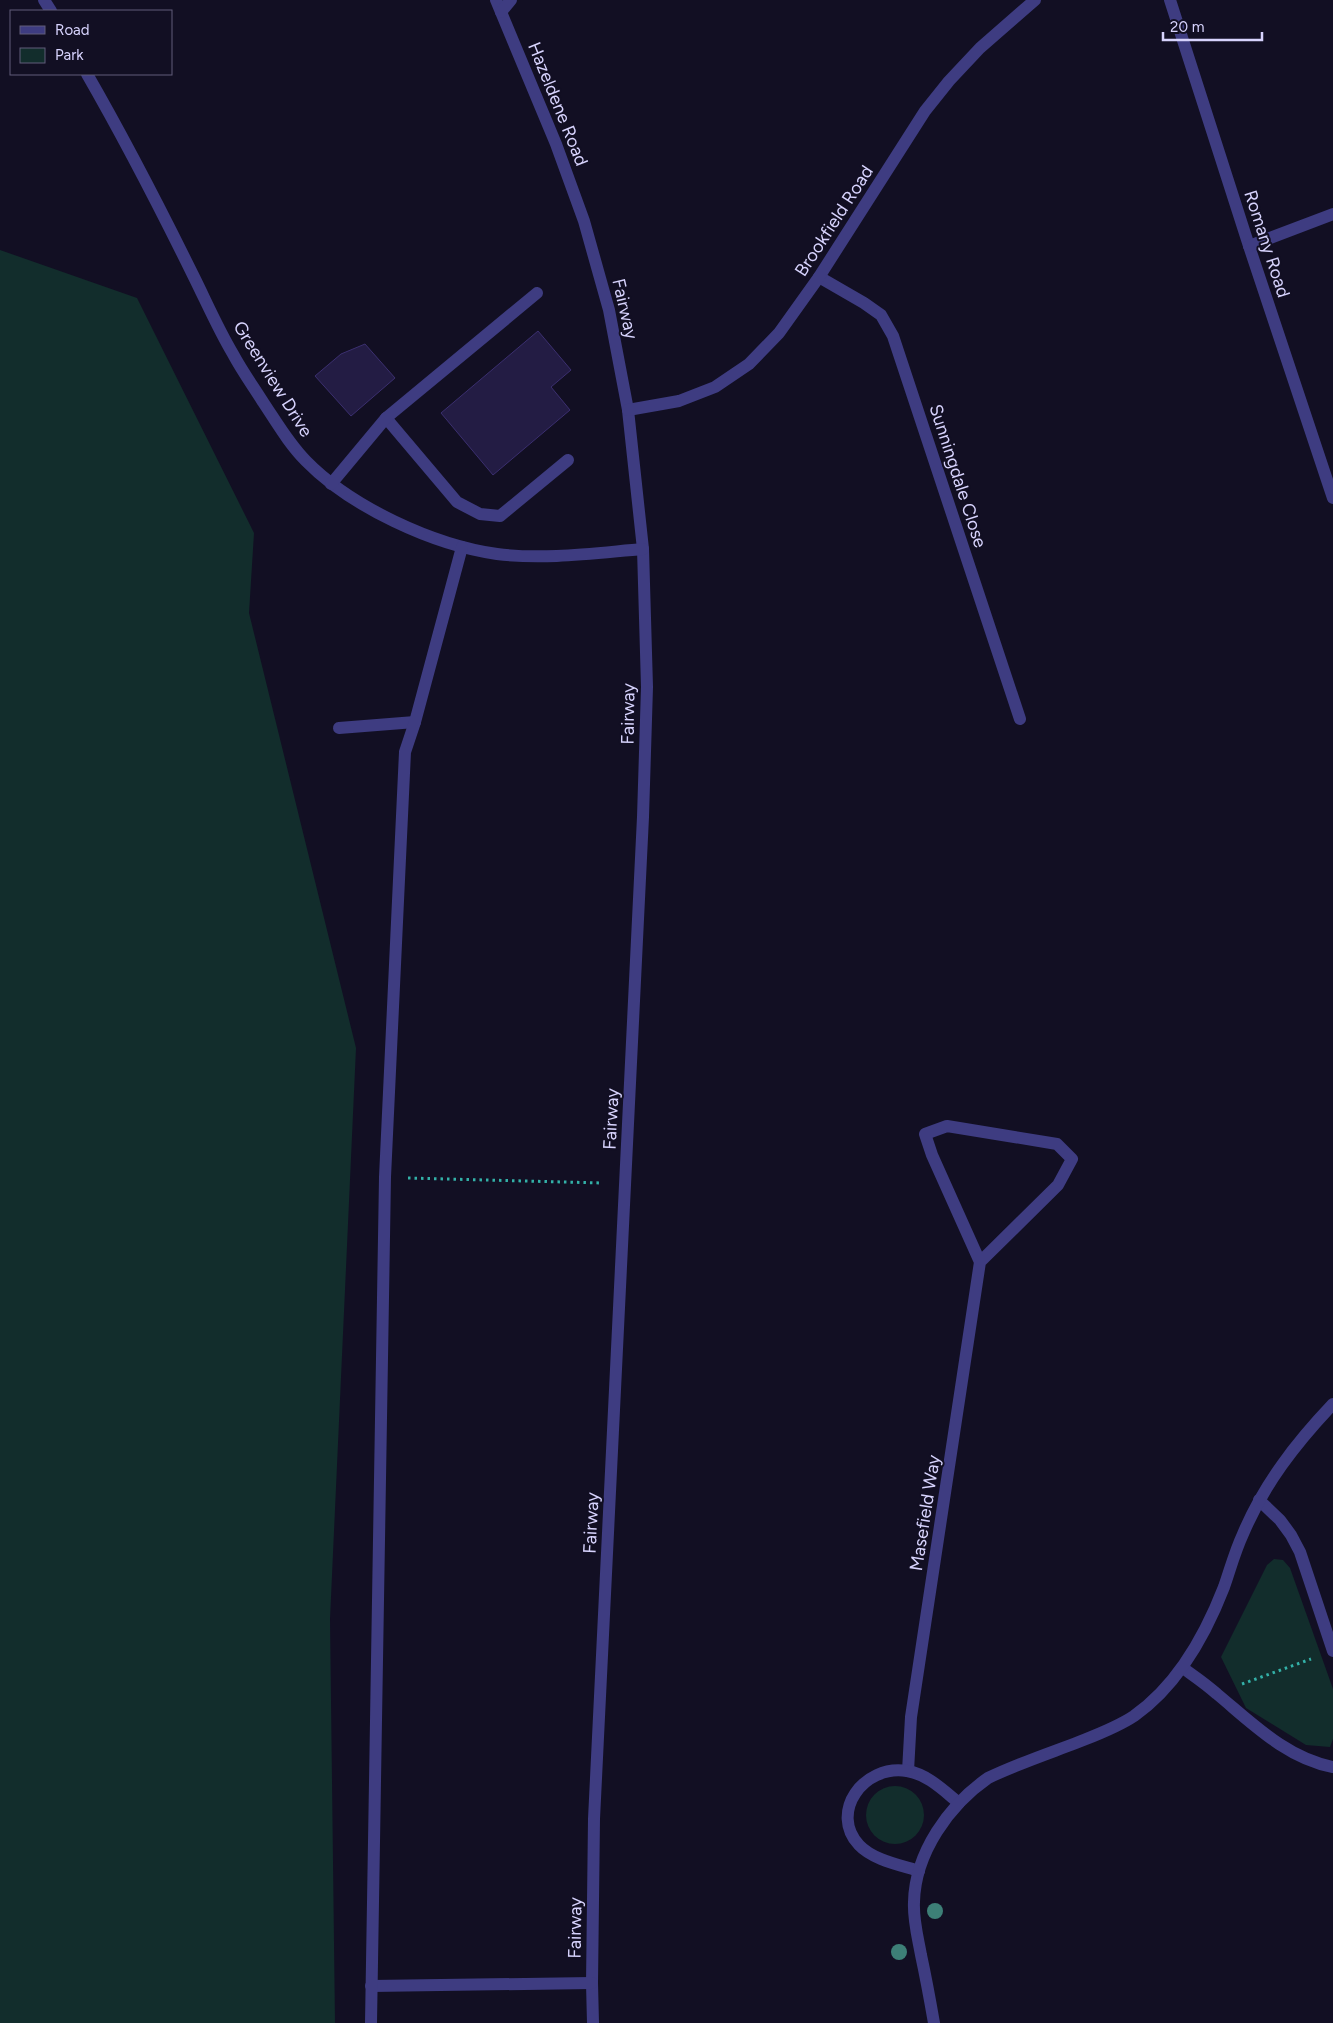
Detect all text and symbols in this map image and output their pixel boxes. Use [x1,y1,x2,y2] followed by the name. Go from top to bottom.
[10,10,172,75] legend
[1163,10,1262,42] scale bar
[1170,18,1204,36] text: 20 m
[55,21,90,39] text: Road
[523,39,593,169] street label: Hazeldene Road
[55,46,84,64] text: Park
[790,161,878,281] street label: Brookfield Road
[1239,188,1295,300] street label: Romany Road
[607,277,643,342] street label: Fairway
[229,317,318,441] street label: Greenview Drive
[924,401,992,551] street label: Sunningdale Close
[616,683,640,745] street label: Fairway
[598,1087,624,1150] street label: Fairway
[905,1453,945,1573] street label: Masefield Way
[578,1491,604,1554] street label: Fairway
[563,1897,587,1959] street label: Fairway

